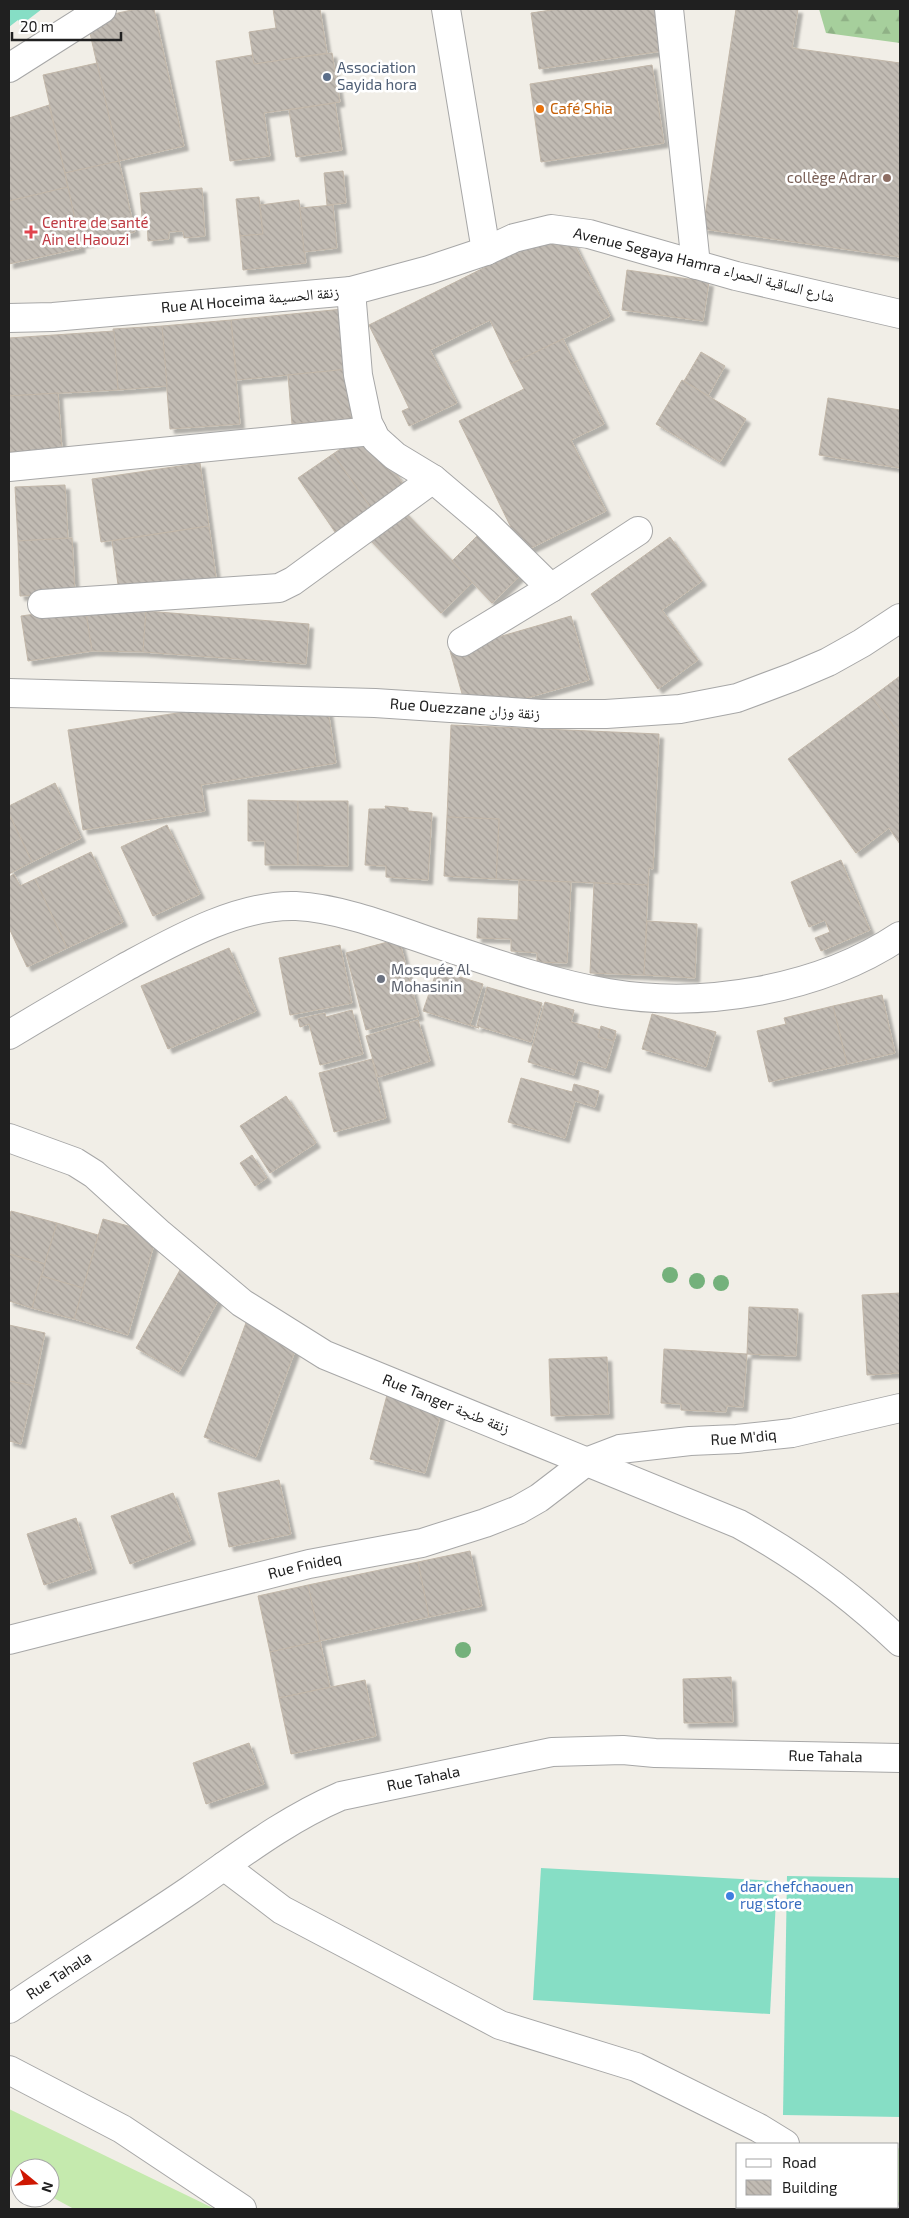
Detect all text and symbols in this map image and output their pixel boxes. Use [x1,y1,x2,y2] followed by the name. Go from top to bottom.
[12,10,121,42] scale bar
[20,17,54,35] text: 20 m
[337,58,417,93] place label: Association Sayida hora
[321,71,333,83] marker: Association Sayida hora
[550,99,613,117] place label: Café Shia
[534,103,546,115] marker: Café Shia
[787,168,877,186] place label: collège Adrar
[881,172,893,184] marker: collège Adrar
[42,213,149,248] place label: Centre de santé Ain el Haouzi
[571,223,837,307] street label: Avenue Segaya Hamra شارع الساقية الحمراء
[24,225,38,239] marker: Centre de santé Ain el Haouzi
[160,282,340,317] street label: Rue Al Hoceima زنقة الحسيمة
[389,694,541,724] street label: Rue Ouezzane زنقة وزان
[391,960,471,995] place label: Mosquée Al Mohasinin
[375,973,387,985] marker: Mosquée Al Mohasinin
[380,1369,513,1438] street label: Rue Tanger زنقة طنجة
[710,1425,777,1448] street label: Rue M'diq
[266,1548,343,1582] street label: Rue Fnideq
[788,1746,863,1765] street label: Rue Tahala
[385,1761,461,1794] street label: Rue Tahala
[740,1877,854,1912] place label: dar chefchaouen rug store
[724,1890,736,1902] marker: dar chefchaouen rug store
[22,1947,94,2003] street label: Rue Tahala
[736,2143,899,2208] legend
[782,2153,817,2171] text: Road
[10,2158,60,2208] north arrow
[782,2178,838,2196] text: Building
[38,2180,57,2195] text: N

